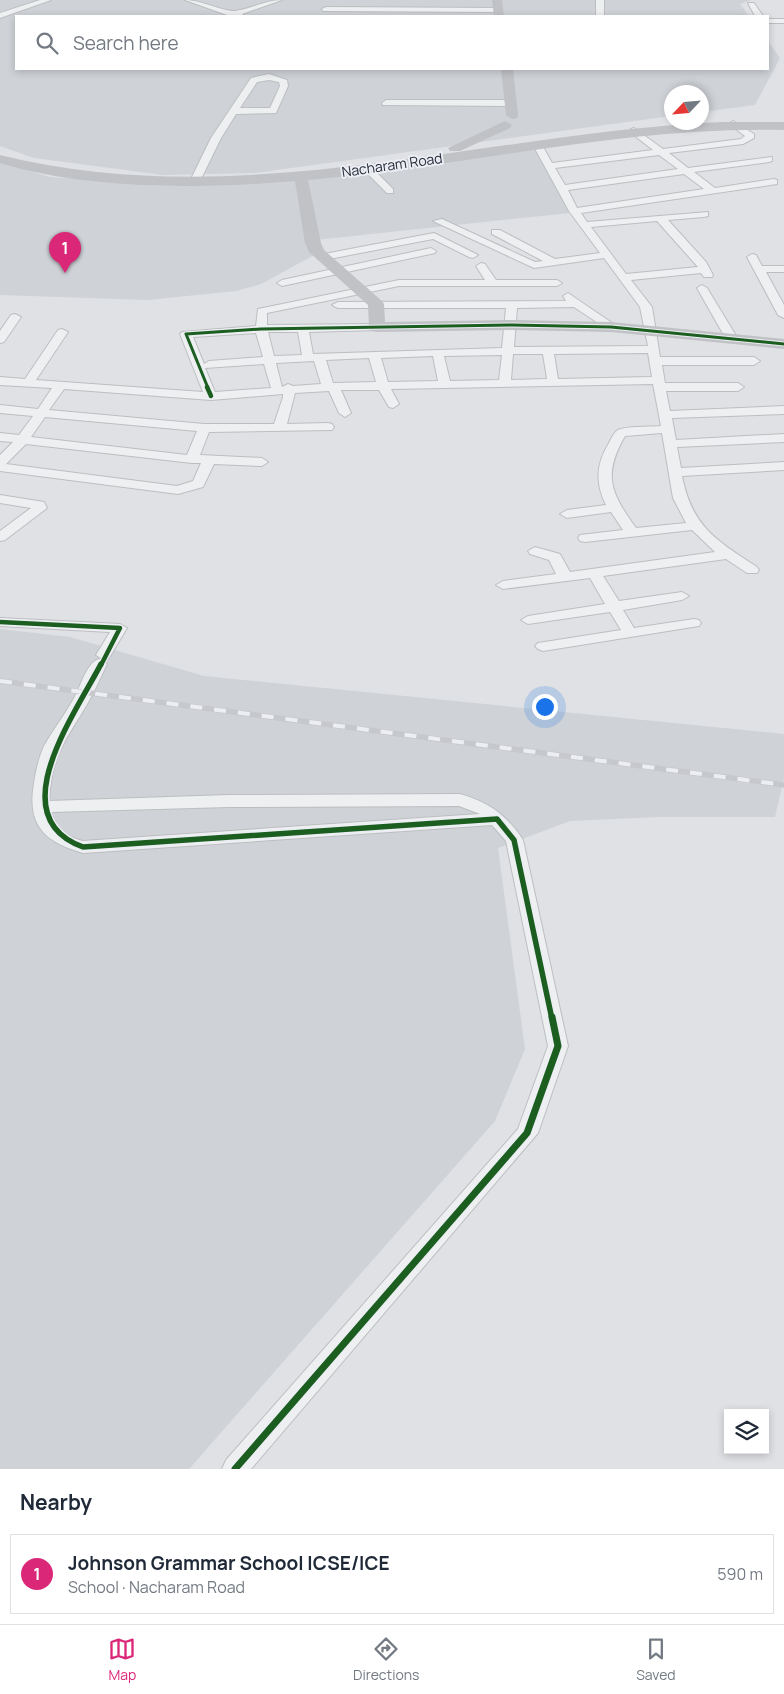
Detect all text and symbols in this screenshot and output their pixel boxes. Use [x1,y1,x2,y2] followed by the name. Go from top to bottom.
[15,15,769,70] search box
[33,29,61,57] icon: search
[73,30,179,56] text: Search here
[664,85,709,130] north arrow
[340,148,444,181] street label: Nacharam Road
[49,232,81,273] pin: 1
[532,694,558,720] your location
[724,1409,769,1454] map controls
[724,1409,769,1454] button: layers
[20,1488,92,1516] text: Nearby
[68,1550,390,1576] text: Johnson Grammar School ICSE/ICE
[33,1563,41,1585] text: 1
[717,1563,763,1585] text: 590 m
[68,1576,245,1598] text: School · Nacharam Road
[108,1635,136,1684] tab: Map
[353,1635,419,1684] tab: Directions
[636,1635,676,1684] tab: Saved

